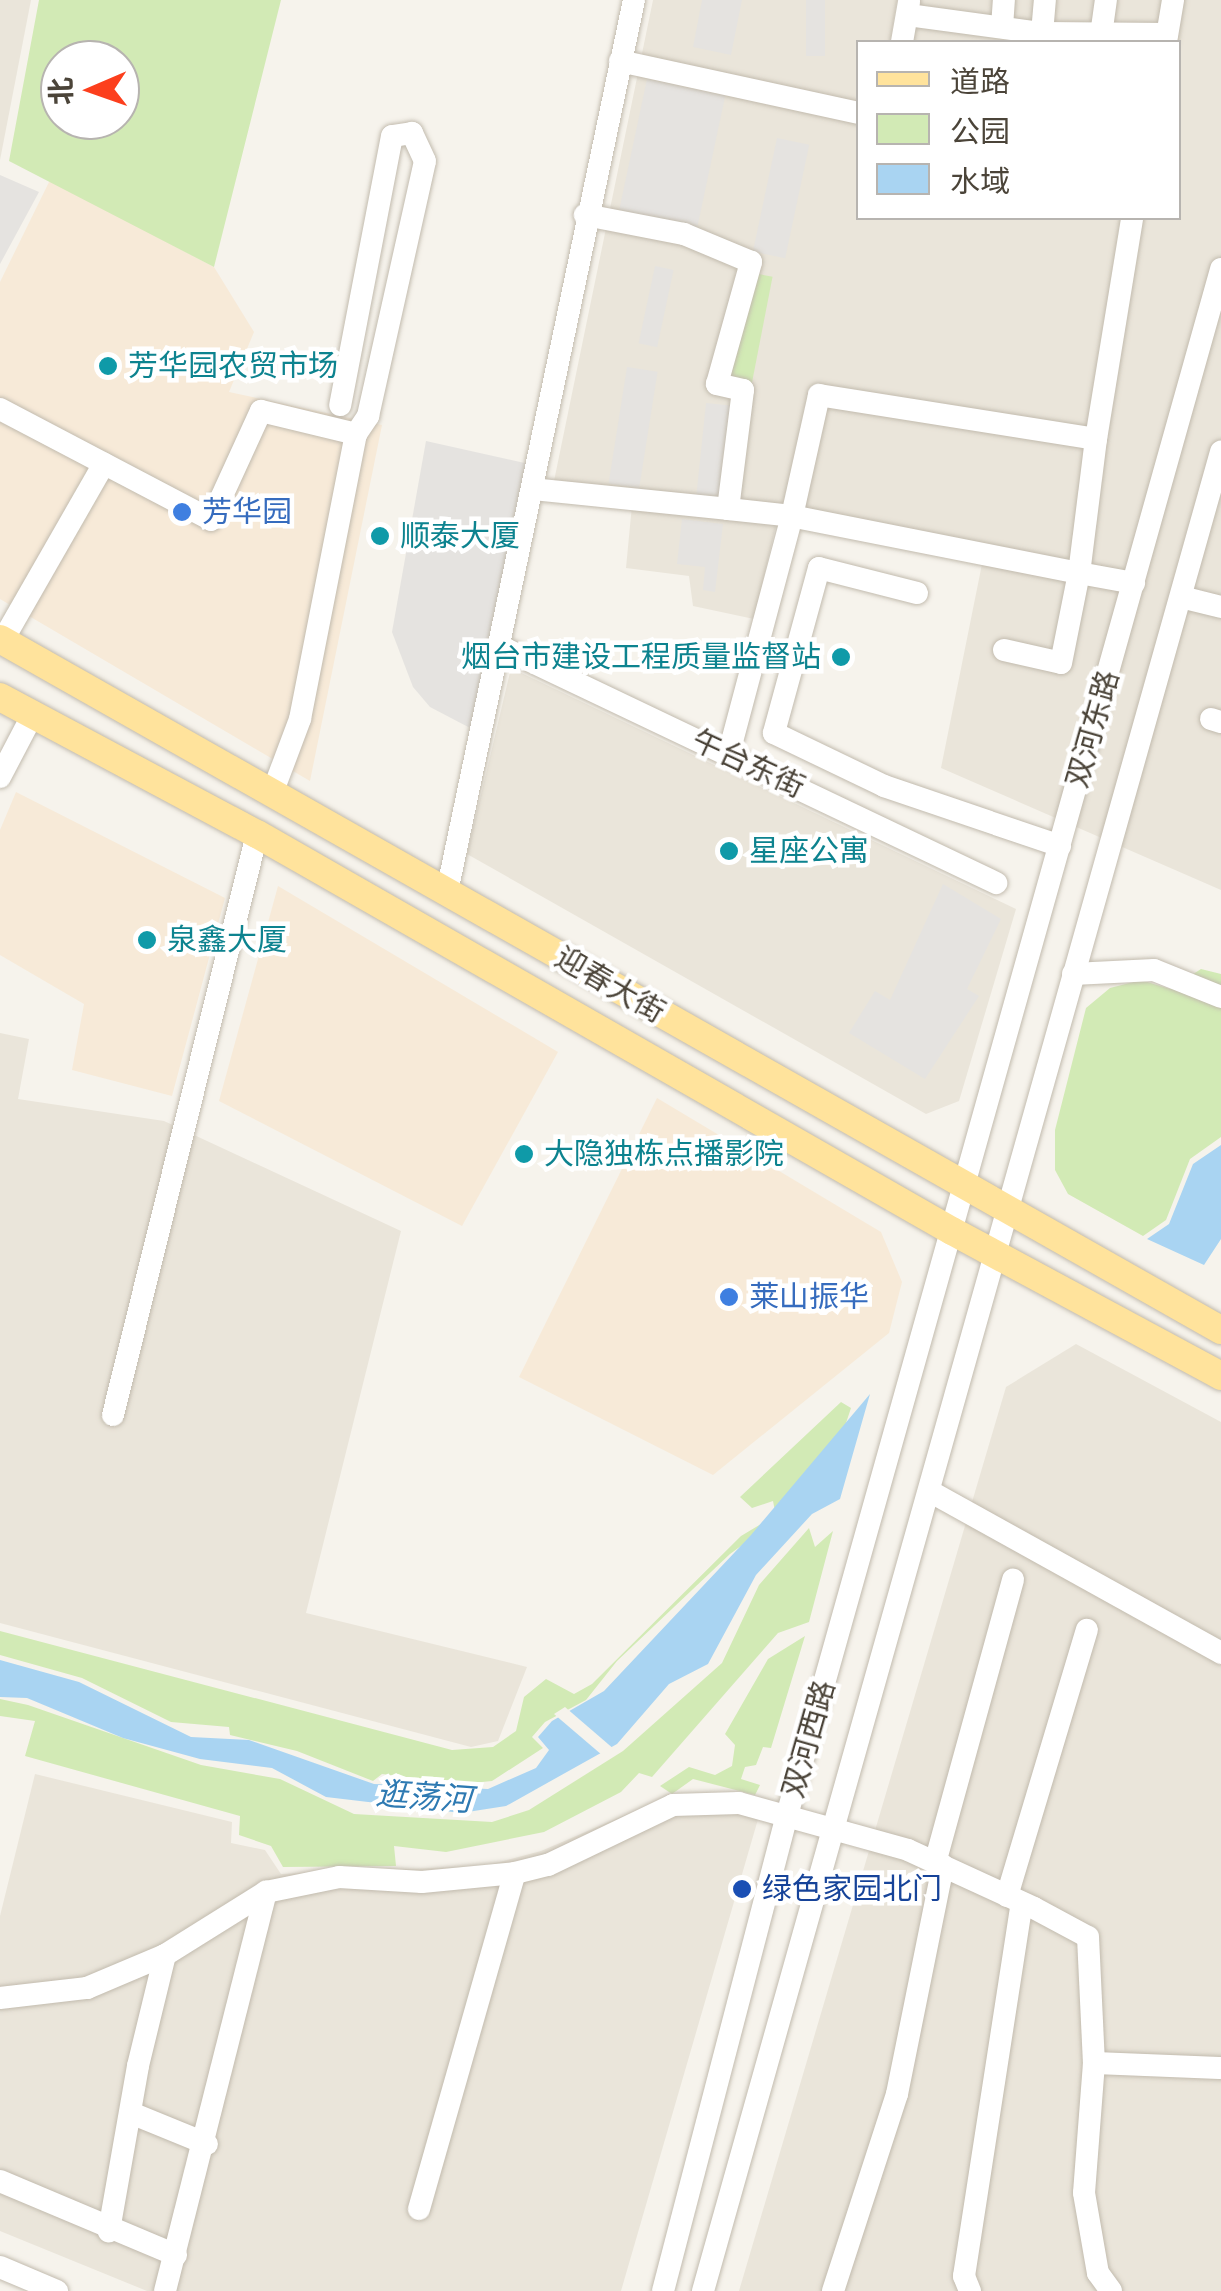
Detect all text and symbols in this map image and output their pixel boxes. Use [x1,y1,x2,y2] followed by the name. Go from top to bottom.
[40,40,140,140] north arrow
[856,40,1181,220] legend
[950,64,1010,100] text: 道路
[45,76,78,106] text: 北
[950,114,1010,150] text: 公园
[950,164,1010,200] text: 水域
[128,348,338,384] place label: 芳华园农贸市场
[97,355,119,377] marker: 芳华园农贸市场
[202,494,292,530] place label: 芳华园
[171,501,193,523] marker: 芳华园
[400,518,520,554] place label: 顺泰大厦
[369,525,391,547] marker: 顺泰大厦
[461,639,821,675] place label: 烟台市建设工程质量监督站
[830,646,852,668] marker: 烟台市建设工程质量监督站
[1059,666,1127,792] street label: 双河东路
[686,722,810,806] street label: 午台东街
[749,833,869,869] place label: 星座公寓
[718,840,740,862] marker: 星座公寓
[167,922,287,958] place label: 泉鑫大厦
[136,929,158,951] marker: 泉鑫大厦
[549,939,671,1031] street label: 迎春大街
[544,1136,784,1172] place label: 大隐独栋点播影院
[513,1143,535,1165] marker: 大隐独栋点播影院
[749,1279,869,1315] place label: 莱山振华
[718,1286,740,1308] marker: 莱山振华
[775,1676,843,1802] street label: 双河西路
[375,1774,473,1820] water label: 逛荡河
[762,1871,942,1907] place label: 绿色家园北门
[731,1878,753,1900] marker: 绿色家园北门

